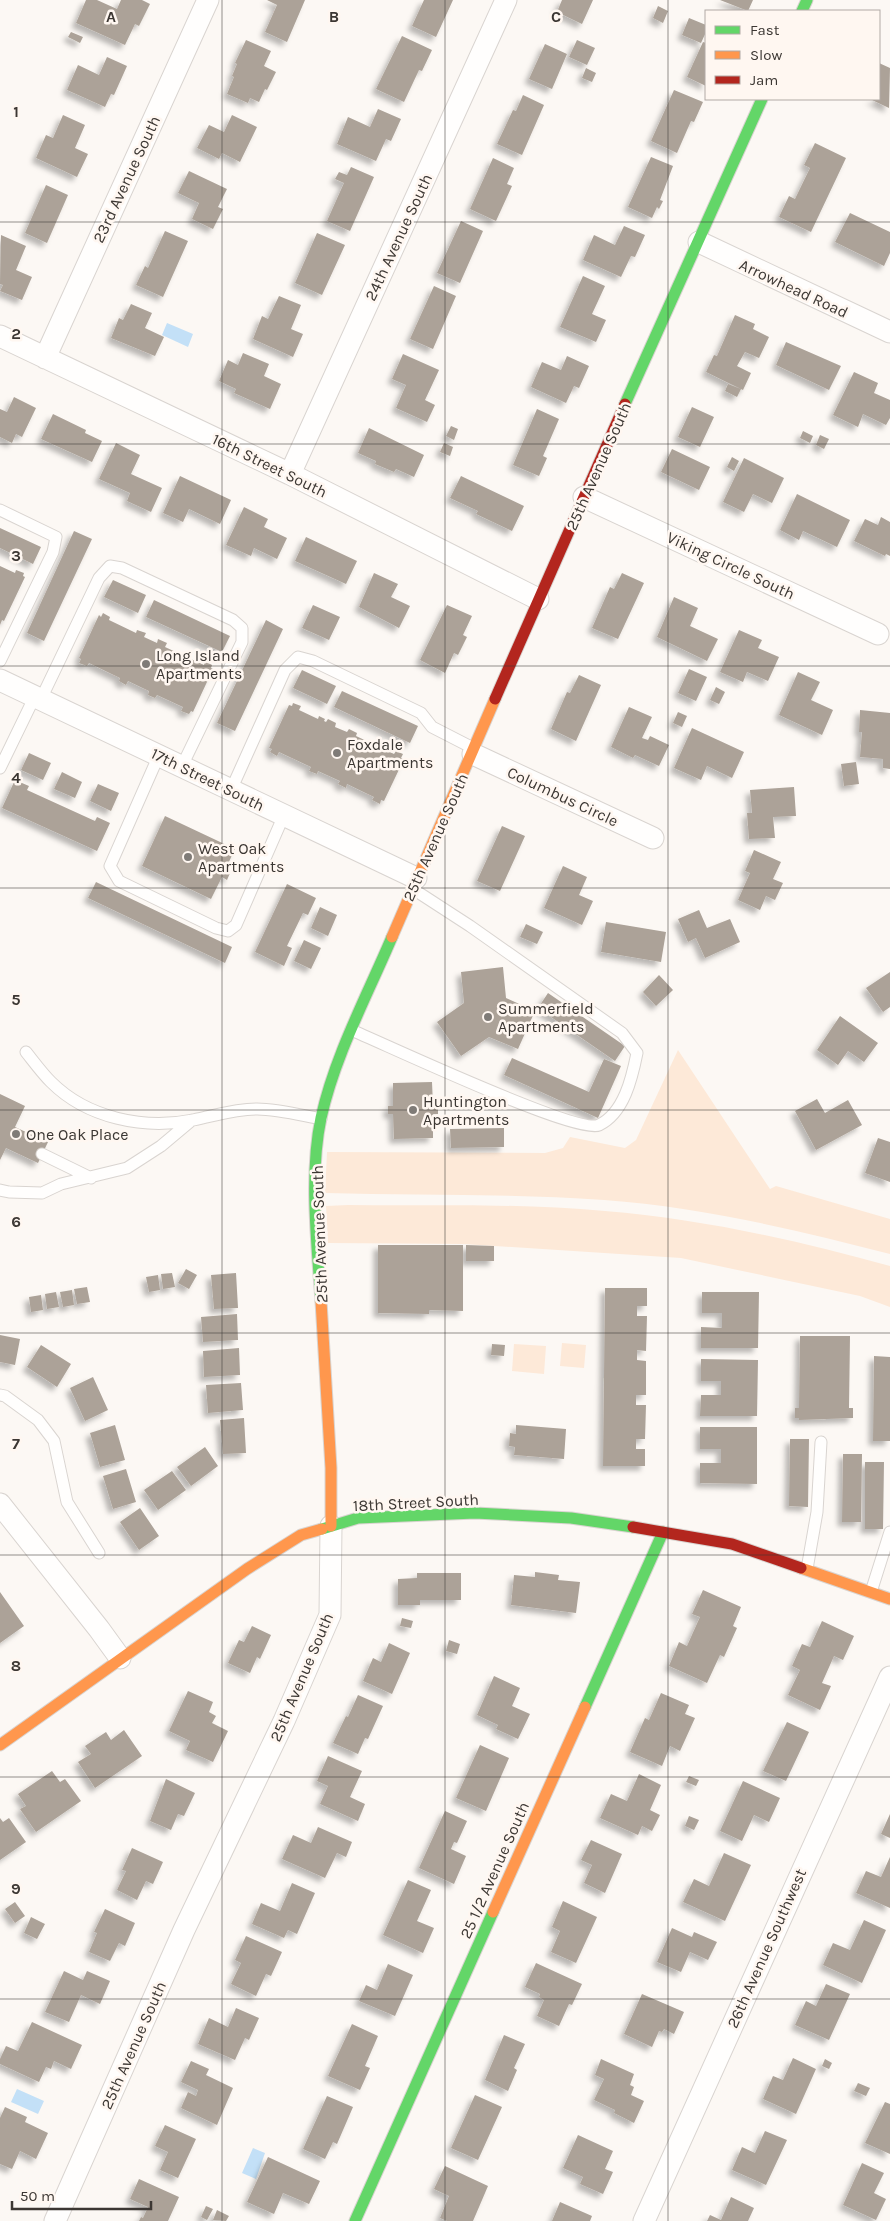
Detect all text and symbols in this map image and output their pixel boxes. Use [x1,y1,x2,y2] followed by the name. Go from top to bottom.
[106,7,116,26] text: A
[329,7,339,26] text: B
[551,7,561,26] text: C
[705,10,880,100] legend
[750,21,780,39] text: Fast
[750,46,782,64] text: Slow
[750,71,778,89] text: Jam
[13,102,19,121] text: 1
[89,113,164,246] street label: 23rd Avenue South
[361,171,436,304] street label: 24th Avenue South
[736,255,851,322] street label: Arrowhead Road
[11,324,21,343] text: 2
[562,399,635,533] street label: 25th Avenue South
[209,429,330,501] street label: 16th Street South
[664,527,798,603] street label: Viking Circle South
[11,546,21,565] text: 3
[156,646,242,683] place label: Long Island Apartments
[140,658,152,670] marker: Long Island Apartments
[347,735,433,772] place label: Foxdale Apartments
[148,744,268,815] street label: 17th Street South
[331,747,343,759] marker: Foxdale Apartments
[504,762,621,830] street label: Columbus Circle
[11,768,21,787] text: 4
[399,770,472,904] street label: 25th Avenue South
[198,839,284,876] place label: West Oak Apartments
[182,851,194,863] marker: West Oak Apartments
[11,990,21,1009] text: 5
[498,999,594,1036] place label: Summerfield Apartments
[482,1011,494,1023] marker: Summerfield Apartments
[423,1092,509,1129] place label: Huntington Apartments
[407,1104,419,1116] marker: Huntington Apartments
[26,1125,129,1144] place label: One Oak Place
[10,1128,22,1140] marker: One Oak Place
[308,1165,331,1303] street label: 25th Avenue South
[11,1212,21,1231] text: 6
[12,1434,20,1453] text: 7
[353,1490,479,1515] street label: 18th Street South
[266,1610,337,1744] street label: 25th Avenue South
[11,1656,21,1675] text: 8
[456,1799,533,1941] street label: 25 1/2 Avenue South
[723,1866,810,2031] street label: 26th Avenue Southwest
[11,1879,21,1898] text: 9
[97,1978,170,2112] street label: 25th Avenue South
[12,2178,151,2210] scale bar
[20,2187,55,2205] text: 50 m

